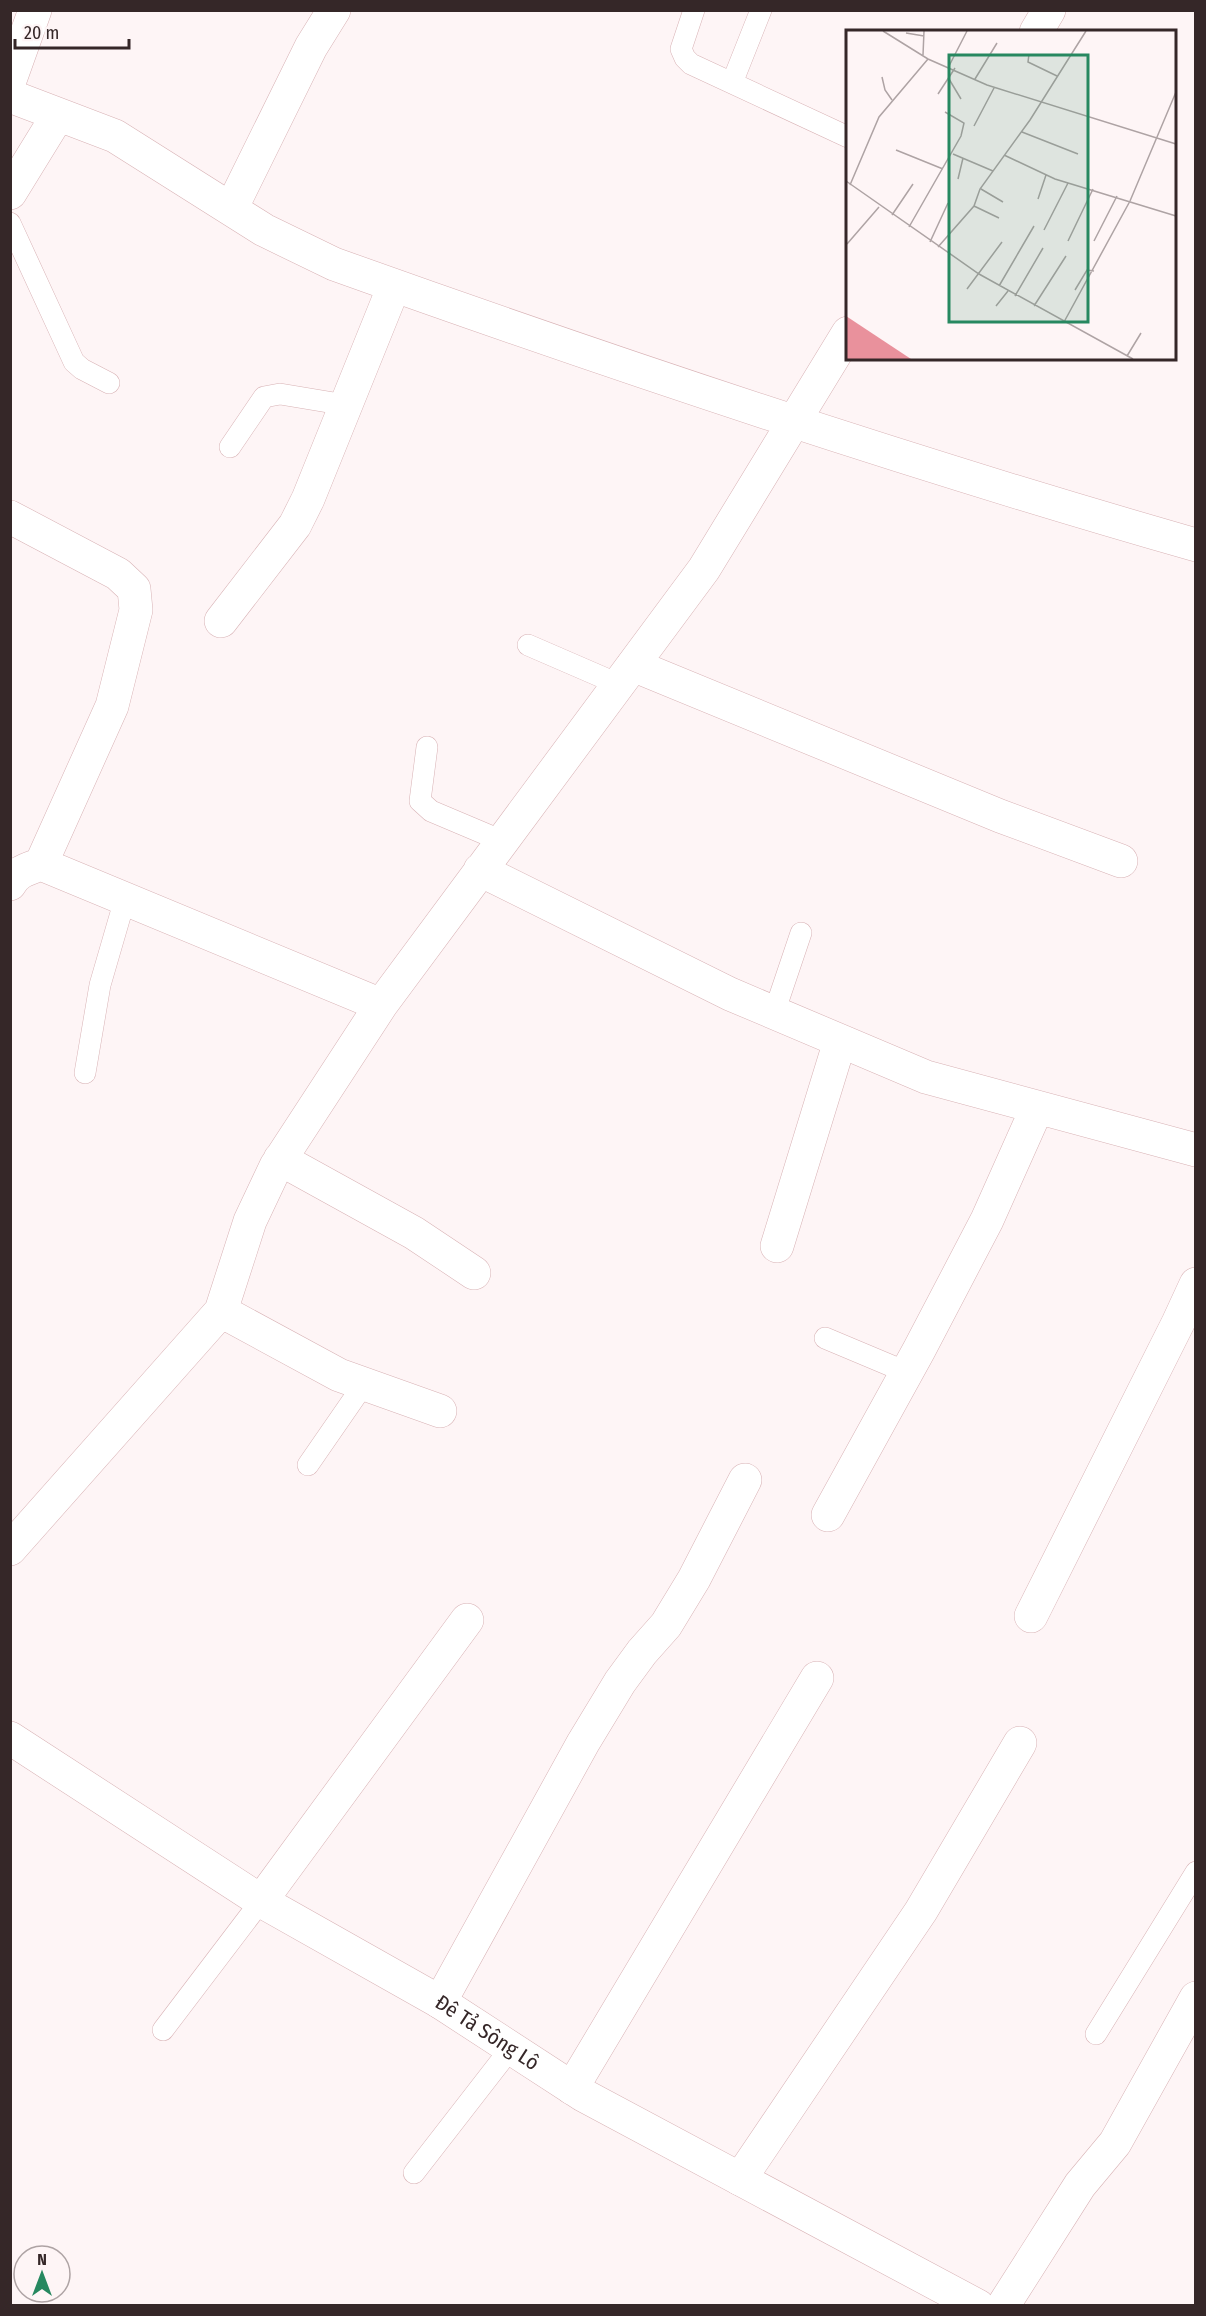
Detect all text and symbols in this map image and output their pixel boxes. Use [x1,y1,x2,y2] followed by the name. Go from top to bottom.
[15,12,129,50] scale bar
[24,22,59,44] text: 20 m
[846,30,1176,360] inset map
[430,1989,544,2076] street label: Đê Tả Sông Lô
[12,2244,72,2304] north arrow
[37,2250,47,2269] text: N

